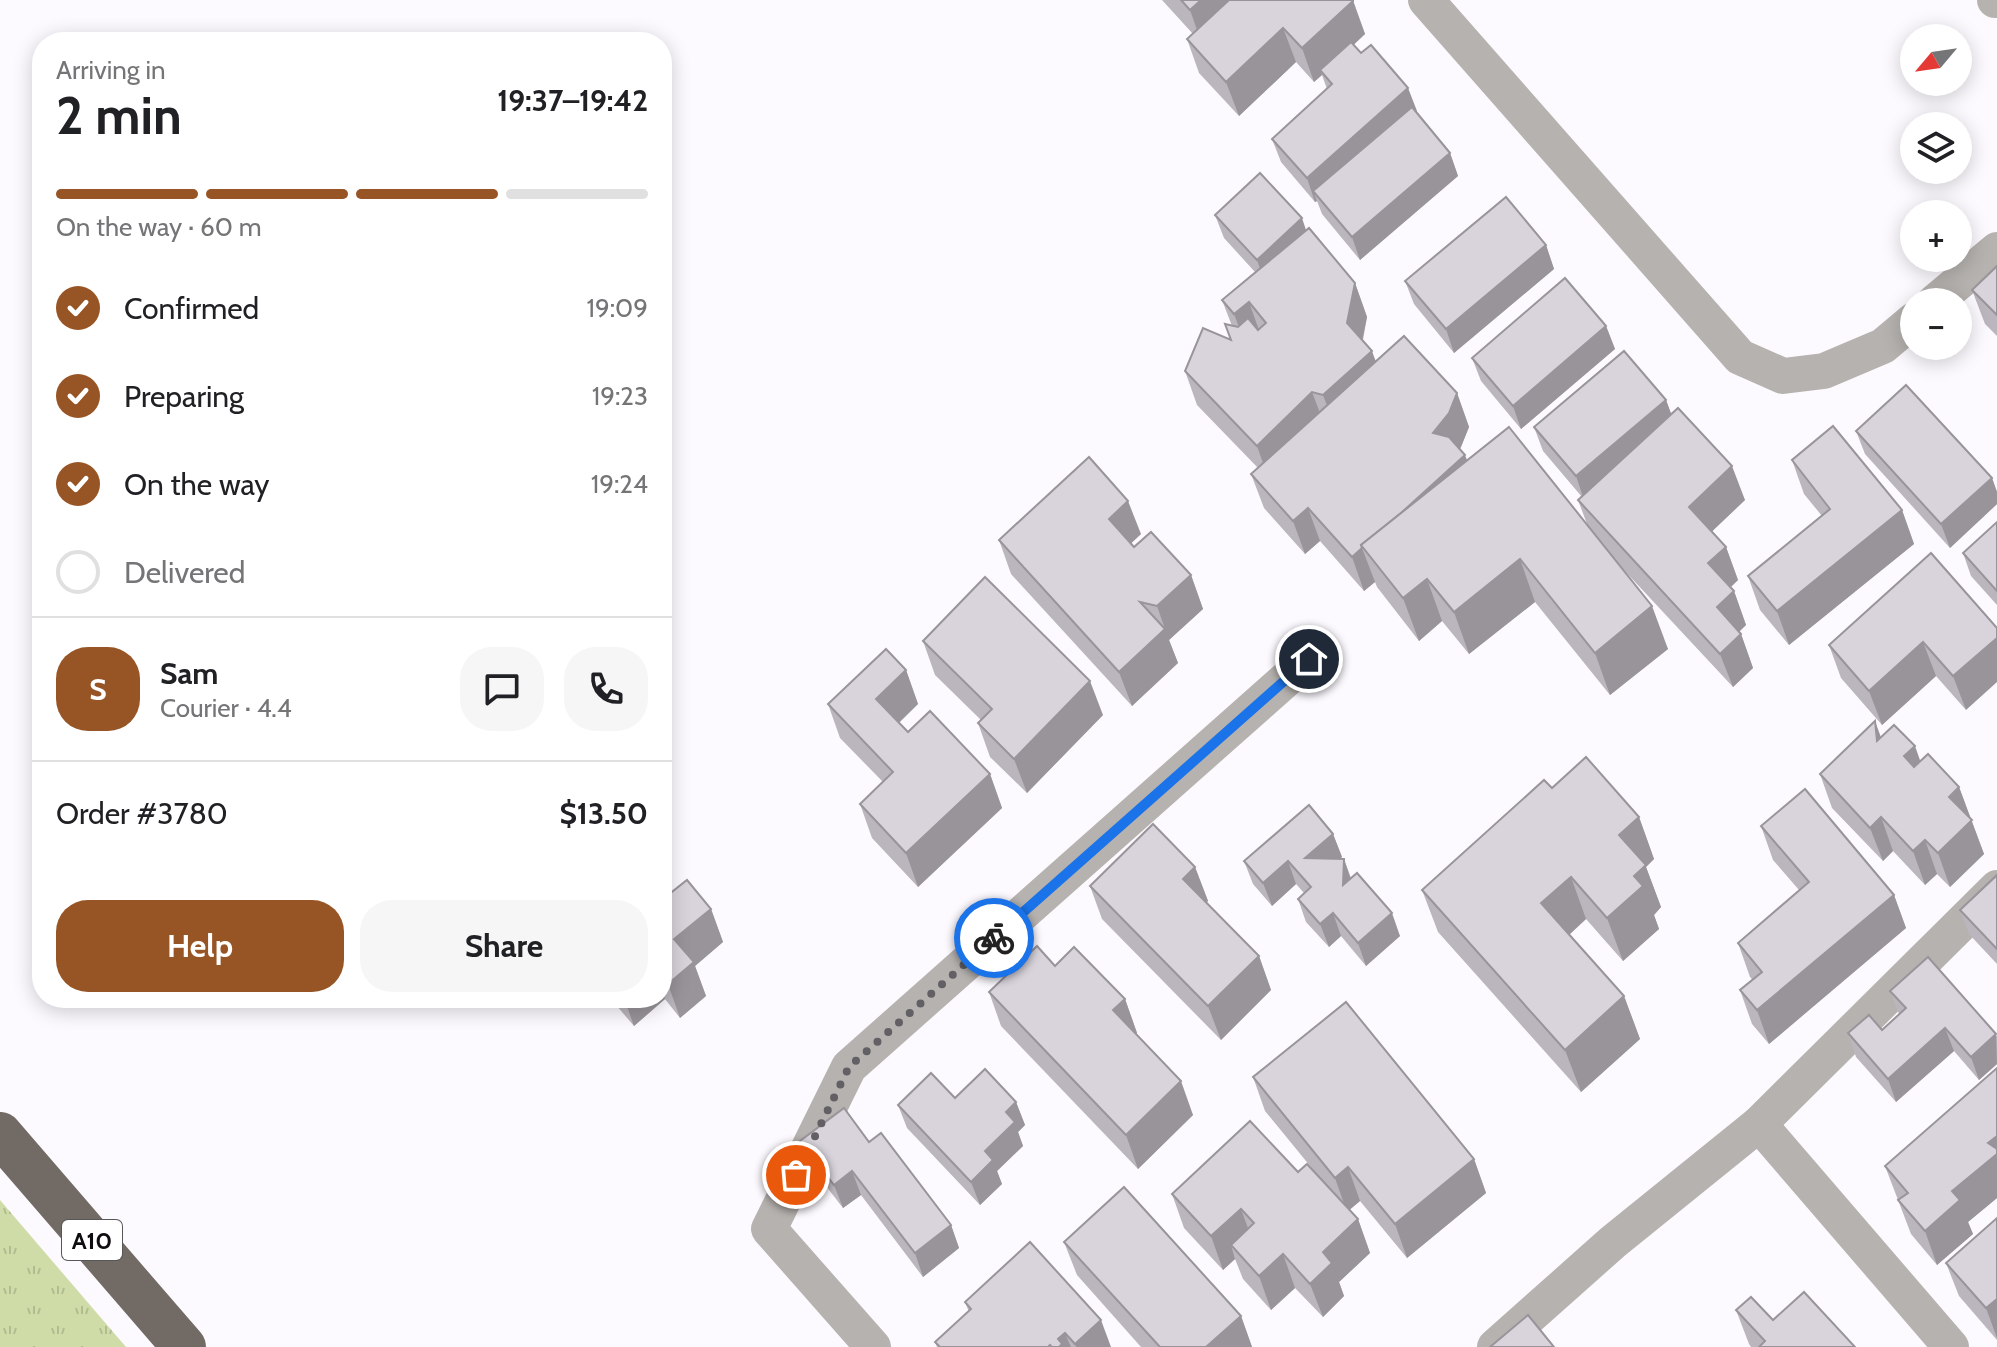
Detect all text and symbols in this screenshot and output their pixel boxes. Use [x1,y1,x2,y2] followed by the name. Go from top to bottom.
[1900,24,1972,96] north arrow
[1900,24,1972,360] map controls
[56,54,166,86] text: Arriving in
[497,82,648,119] text: 19:37–19:42
[56,84,182,147] text: 2 min
[1900,112,1972,184] button: layers
[1900,200,1972,272] button: +
[56,211,262,243] text: On the way · 60 m
[56,286,100,330] icon: check
[1900,288,1972,360] button: −
[124,290,259,327] text: Confirmed
[586,292,648,324] text: 19:09
[56,374,100,418] icon: check
[124,378,244,415] text: Preparing
[592,380,648,412] text: 19:23
[56,462,100,506] icon: check
[124,466,269,503] text: On the way
[591,468,648,500] text: 19:24
[124,554,245,591] text: Delivered
[1275,625,1343,693] pin
[1287,637,1331,681] icon: home
[460,647,544,731] button: chat
[564,647,648,731] button: phone
[160,655,218,692] text: Sam
[89,671,107,708] text: S
[160,692,292,724] text: Courier · 4.4
[56,795,228,832] text: Order #3780
[559,795,648,832] text: $13.50
[954,898,1034,978] courier
[56,900,344,992] button: Help
[360,900,648,992] button: Share
[972,916,1016,960] icon: bike
[762,1141,830,1209] pin
[774,1153,818,1197] icon: bag
[62,1220,122,1260] road number: A10

